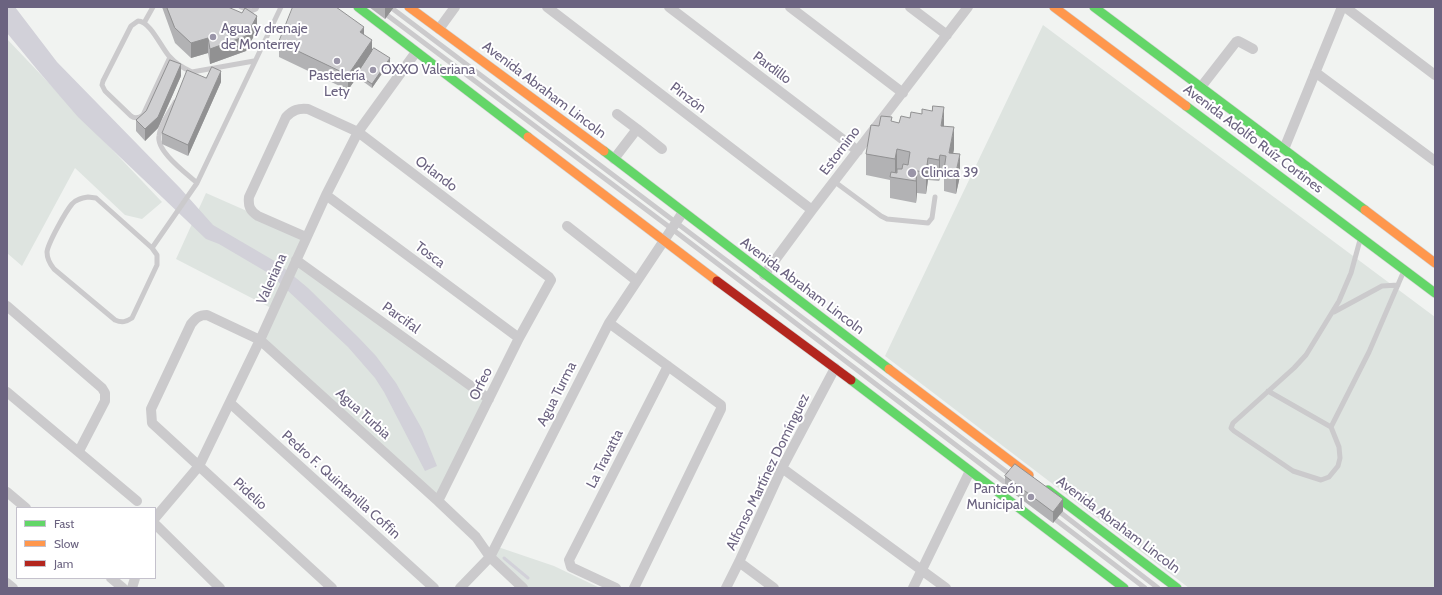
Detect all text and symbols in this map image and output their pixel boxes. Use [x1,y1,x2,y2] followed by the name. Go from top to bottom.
[221,21,308,54] place label: Agua y drenaje de Monterrey
[208,32,218,42] marker: Agua y drenaje de Monterrey
[479,38,609,142] street label: Avenida Abraham Lincoln
[749,48,795,88] street label: Pardillo
[332,56,342,66] marker: Pastelería Lety
[381,62,475,78] place label: OXXO Valeriana
[368,65,378,75] marker: OXXO Valeriana
[309,68,365,100] place label: Pastelería Lety
[667,79,709,117] street label: Pinzón
[1180,81,1326,197] street label: Avenida Adolfo Ruíz Cortines
[816,123,864,179] street label: Estornino
[412,153,460,195] street label: Orlando
[921,165,978,181] place label: Clinica 39
[906,167,918,179] marker: Clinica 39
[737,234,867,338] street label: Avenida Abraham Lincoln
[412,238,448,272] street label: Tosca
[253,251,291,307] street label: Valeriana
[379,299,423,337] street label: Parcifal
[534,359,580,429] street label: Agua Turma
[466,365,496,403] street label: Orfeo
[332,385,394,443] street label: Agua Turbia
[723,391,813,553] street label: Alfonso Martínez Domínguez
[278,427,404,543] street label: Pedro F. Quintanilla Coffin
[583,427,627,491] street label: La Travatta
[1053,473,1183,577] street label: Avenida Abraham Lincoln
[230,474,270,514] street label: Pidelio
[967,481,1023,514] place label: Panteón Municipal
[1026,492,1036,502] marker: Panteón Municipal
[16,507,156,579] legend
[54,516,74,531] text: Fast
[54,536,79,551] text: Slow
[54,556,73,571] text: Jam

